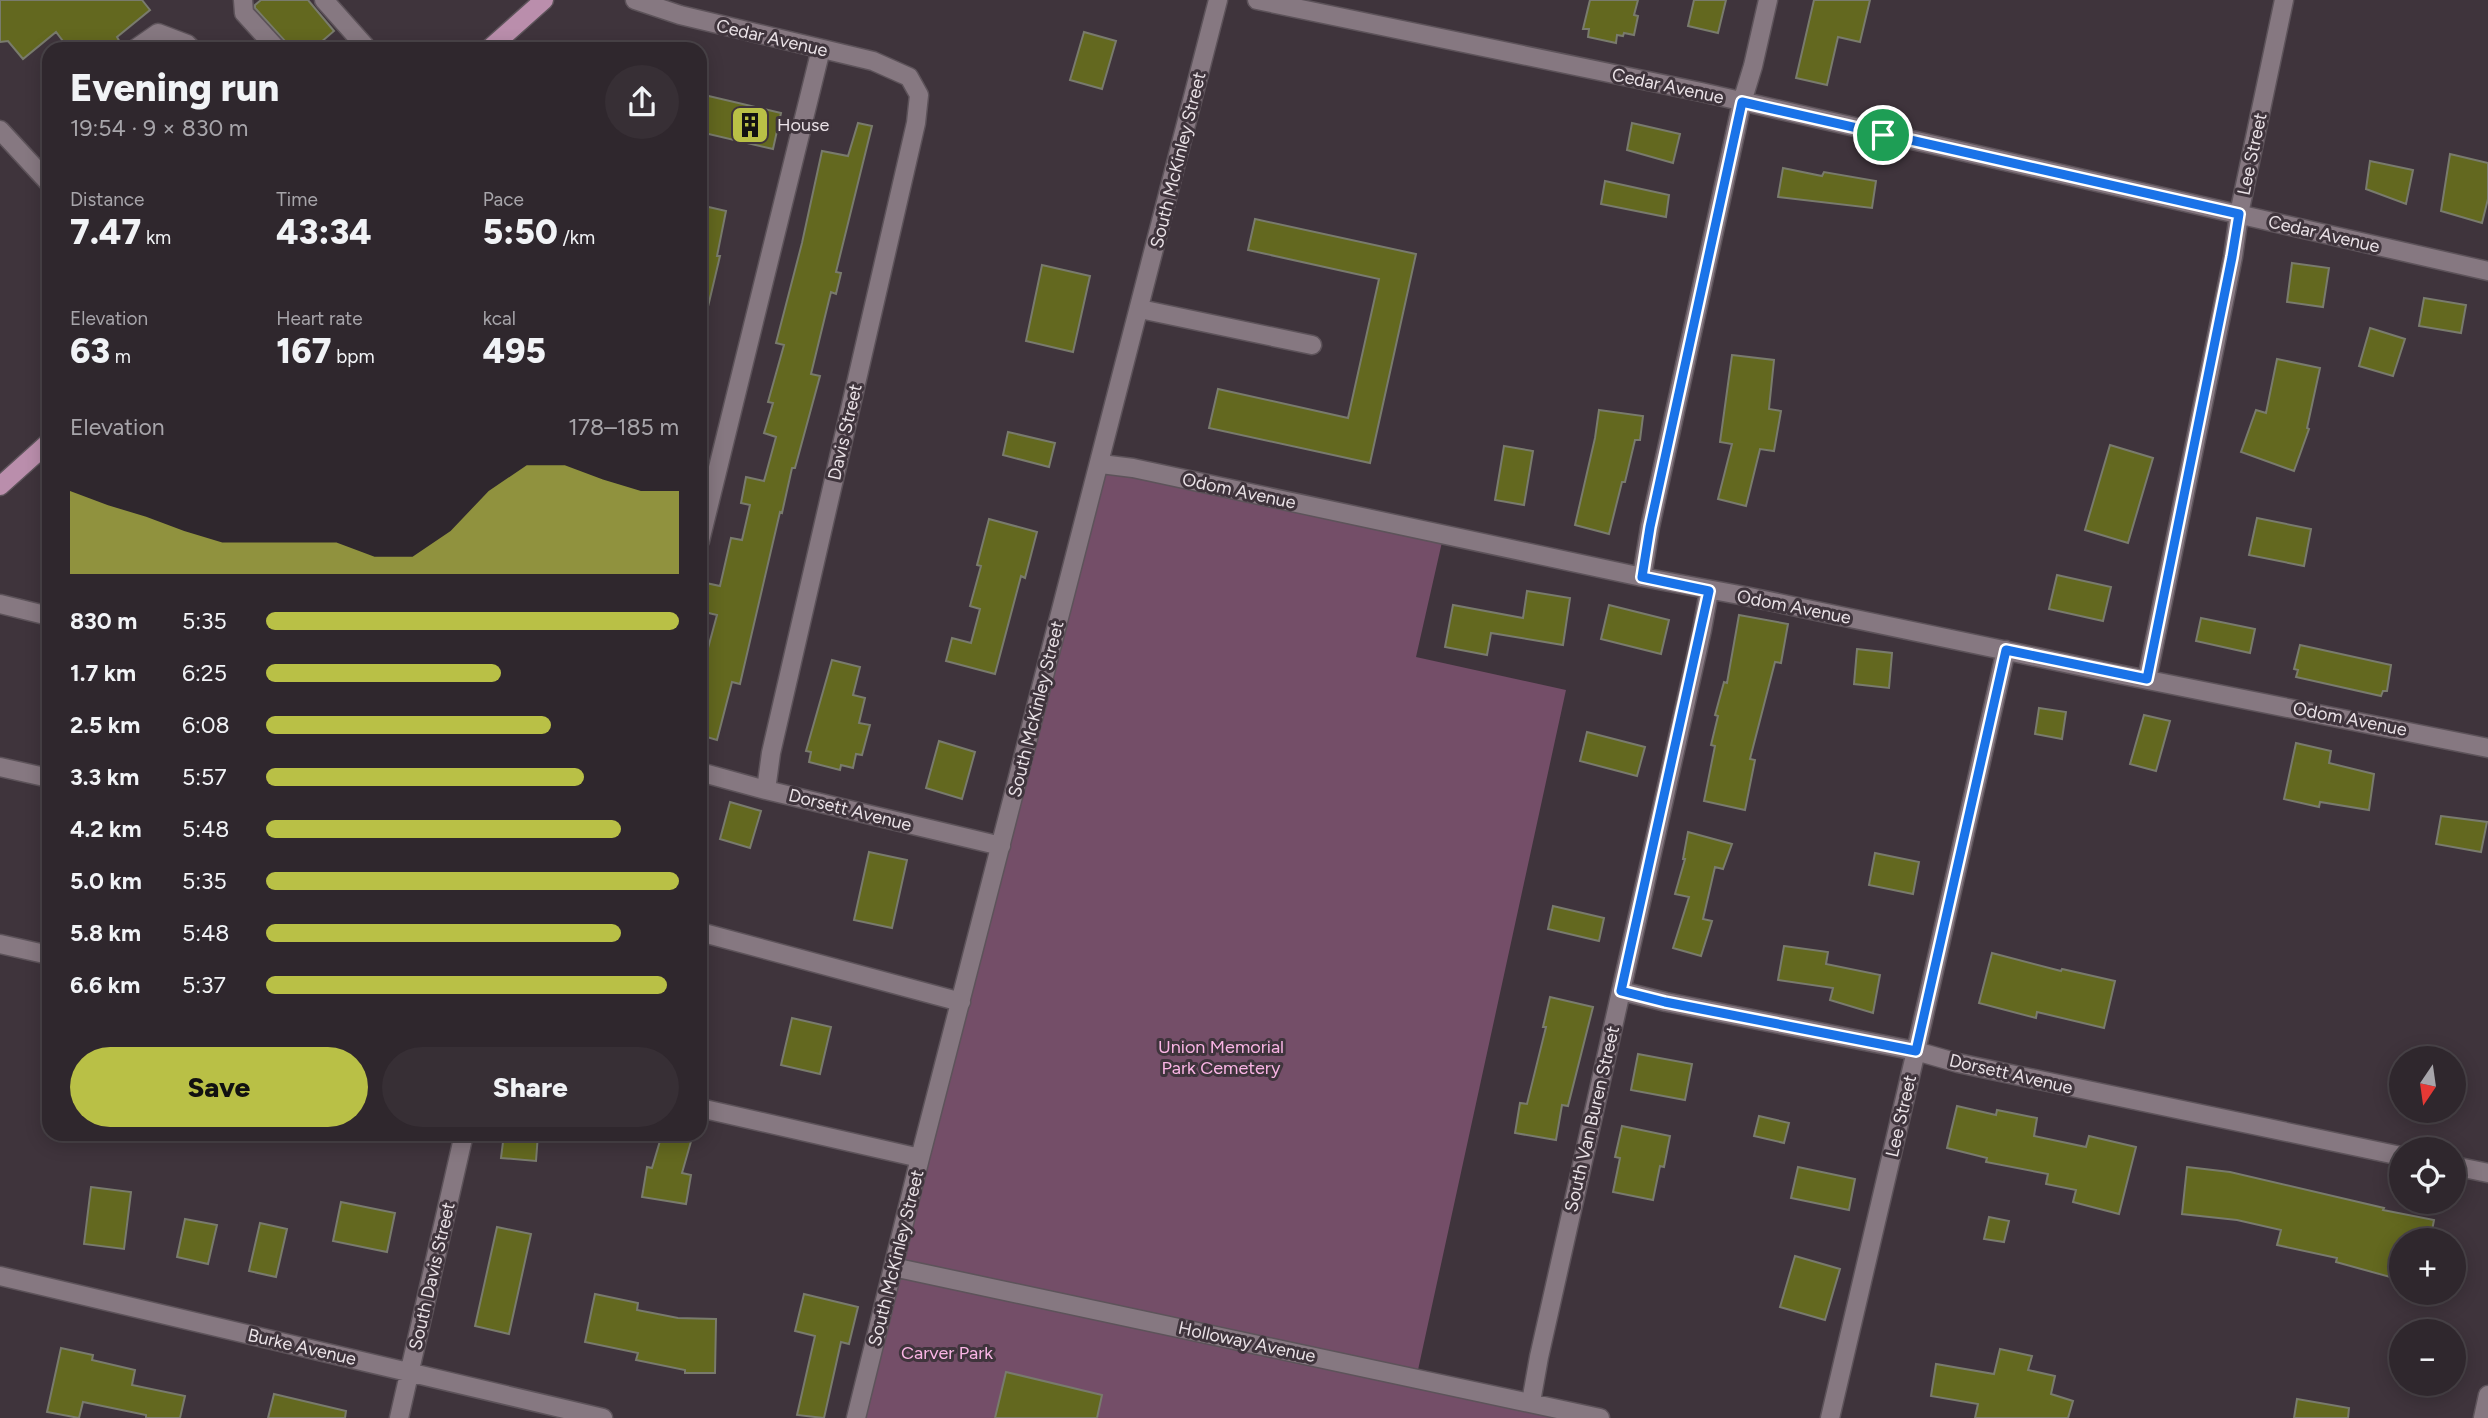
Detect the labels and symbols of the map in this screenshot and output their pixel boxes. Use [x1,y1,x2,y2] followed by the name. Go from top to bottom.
[714,14,830,62] street label: Cedar Avenue
[1610,63,1726,109] street label: Cedar Avenue
[1145,69,1211,250] street label: South McKinley Street
[729,104,771,146] building icon: House
[1853,105,1913,165] pin
[2233,111,2272,197] street label: Lee Street
[777,114,829,136] place label: House
[2266,210,2382,258] street label: Cedar Avenue
[823,381,867,482] street label: Davis Street
[1180,468,1298,514] street label: Odom Avenue
[1735,585,1853,629] street label: Odom Avenue
[1003,618,1069,799] street label: South McKinley Street
[2291,697,2409,741] street label: Odom Avenue
[786,784,914,836] street label: Dorsett Avenue
[1560,1024,1624,1214] street label: South Van Buren Street
[1158,1036,1284,1079] park label: Union Memorial Park Cemetery
[2389,1046,2466,1124] north arrow
[1947,1049,2075,1099] street label: Dorsett Avenue
[1881,1072,1921,1159] street label: Lee Street
[863,1167,929,1348] street label: South McKinley Street
[404,1200,460,1352] street label: South Davis Street
[1176,1317,1318,1367] street label: Holloway Avenue
[246,1324,359,1370] street label: Burke Avenue
[901,1342,993,1364] park label: Carver Park

